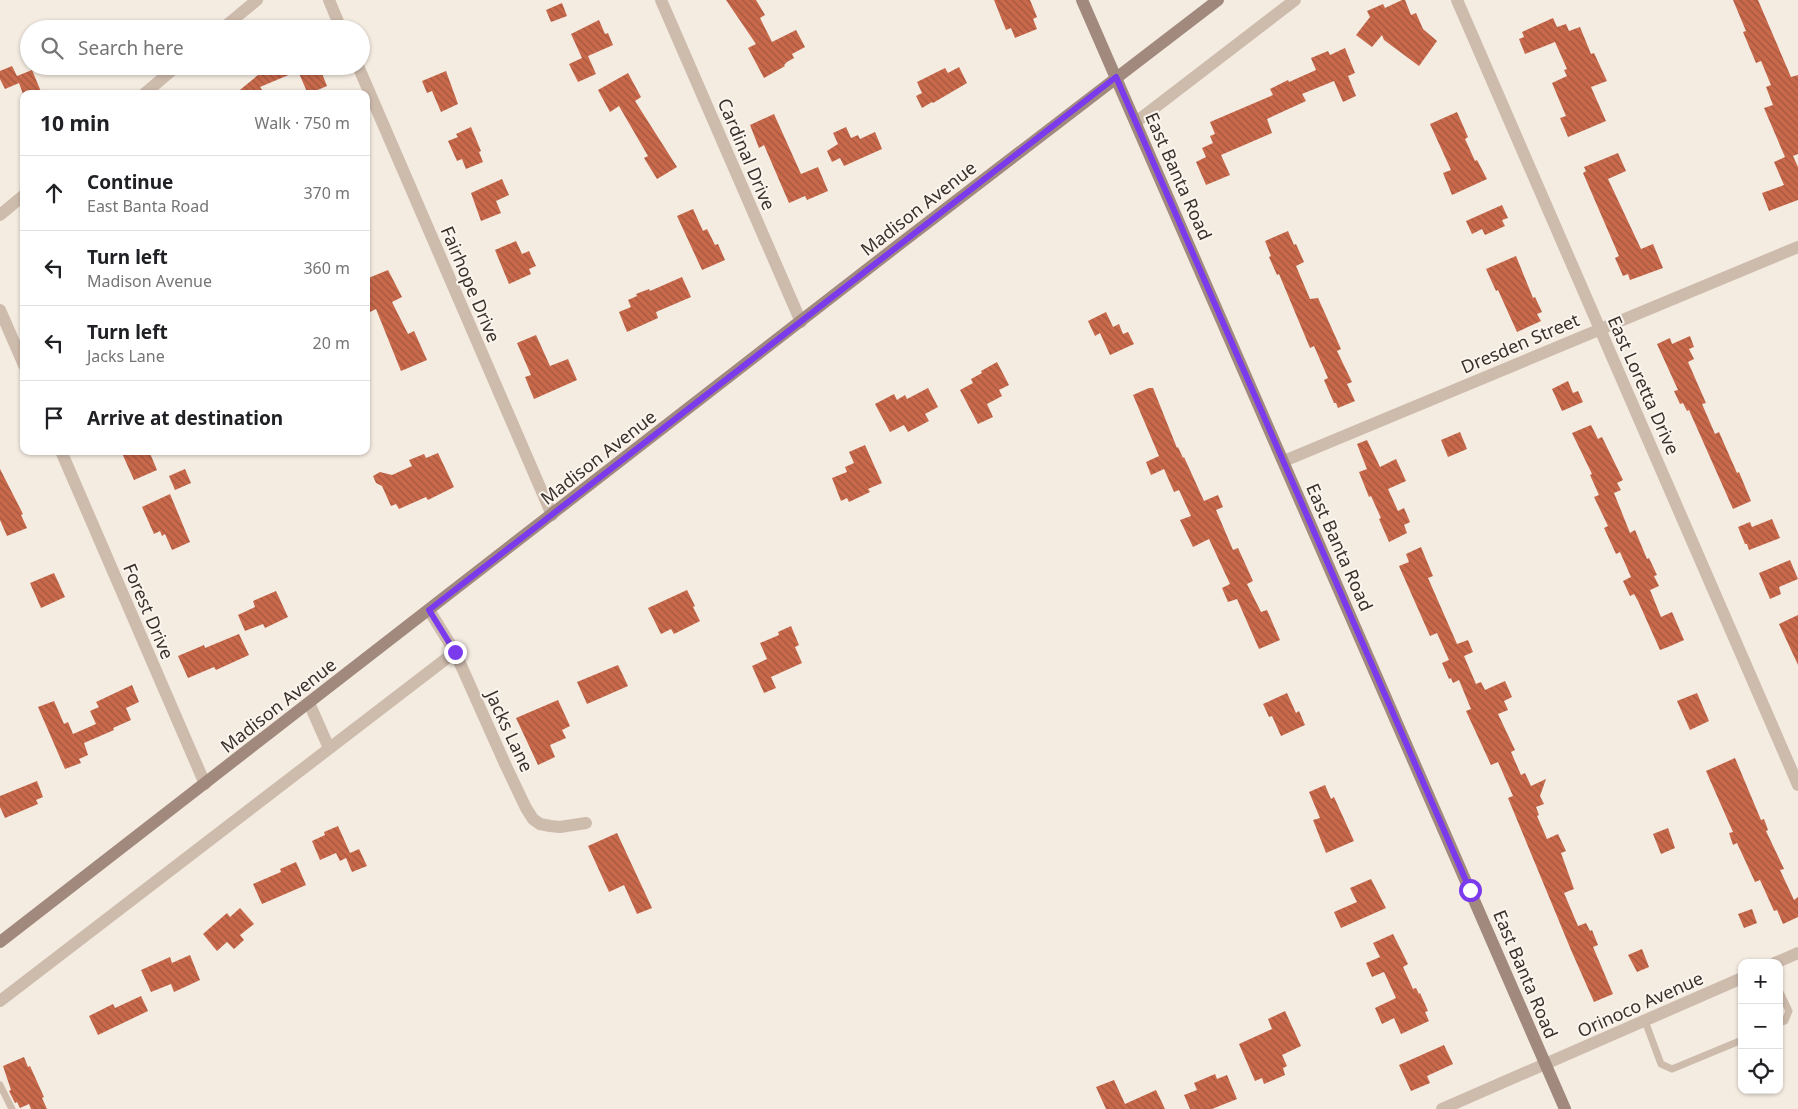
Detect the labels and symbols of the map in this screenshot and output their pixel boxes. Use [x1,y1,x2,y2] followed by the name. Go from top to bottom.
[713,94,781,214] street label: Cardinal Drive
[1140,108,1218,244] street label: East Banta Road
[855,155,981,261] street label: Madison Avenue
[436,222,506,346] street label: Fairhope Drive
[1457,307,1583,379] street label: Dresden Street
[1603,312,1685,458] street label: East Loretta Drive
[535,404,661,510] street label: Madison Avenue
[1301,479,1379,615] street label: East Banta Road
[118,559,180,663] street label: Forest Drive
[444,641,467,664] route end
[215,652,341,758] street label: Madison Avenue
[480,685,539,776] street label: Jacks Lane
[1459,879,1482,902] route start
[1488,906,1564,1042] street label: East Banta Road
[1573,965,1707,1043] street label: Orinoco Avenue

